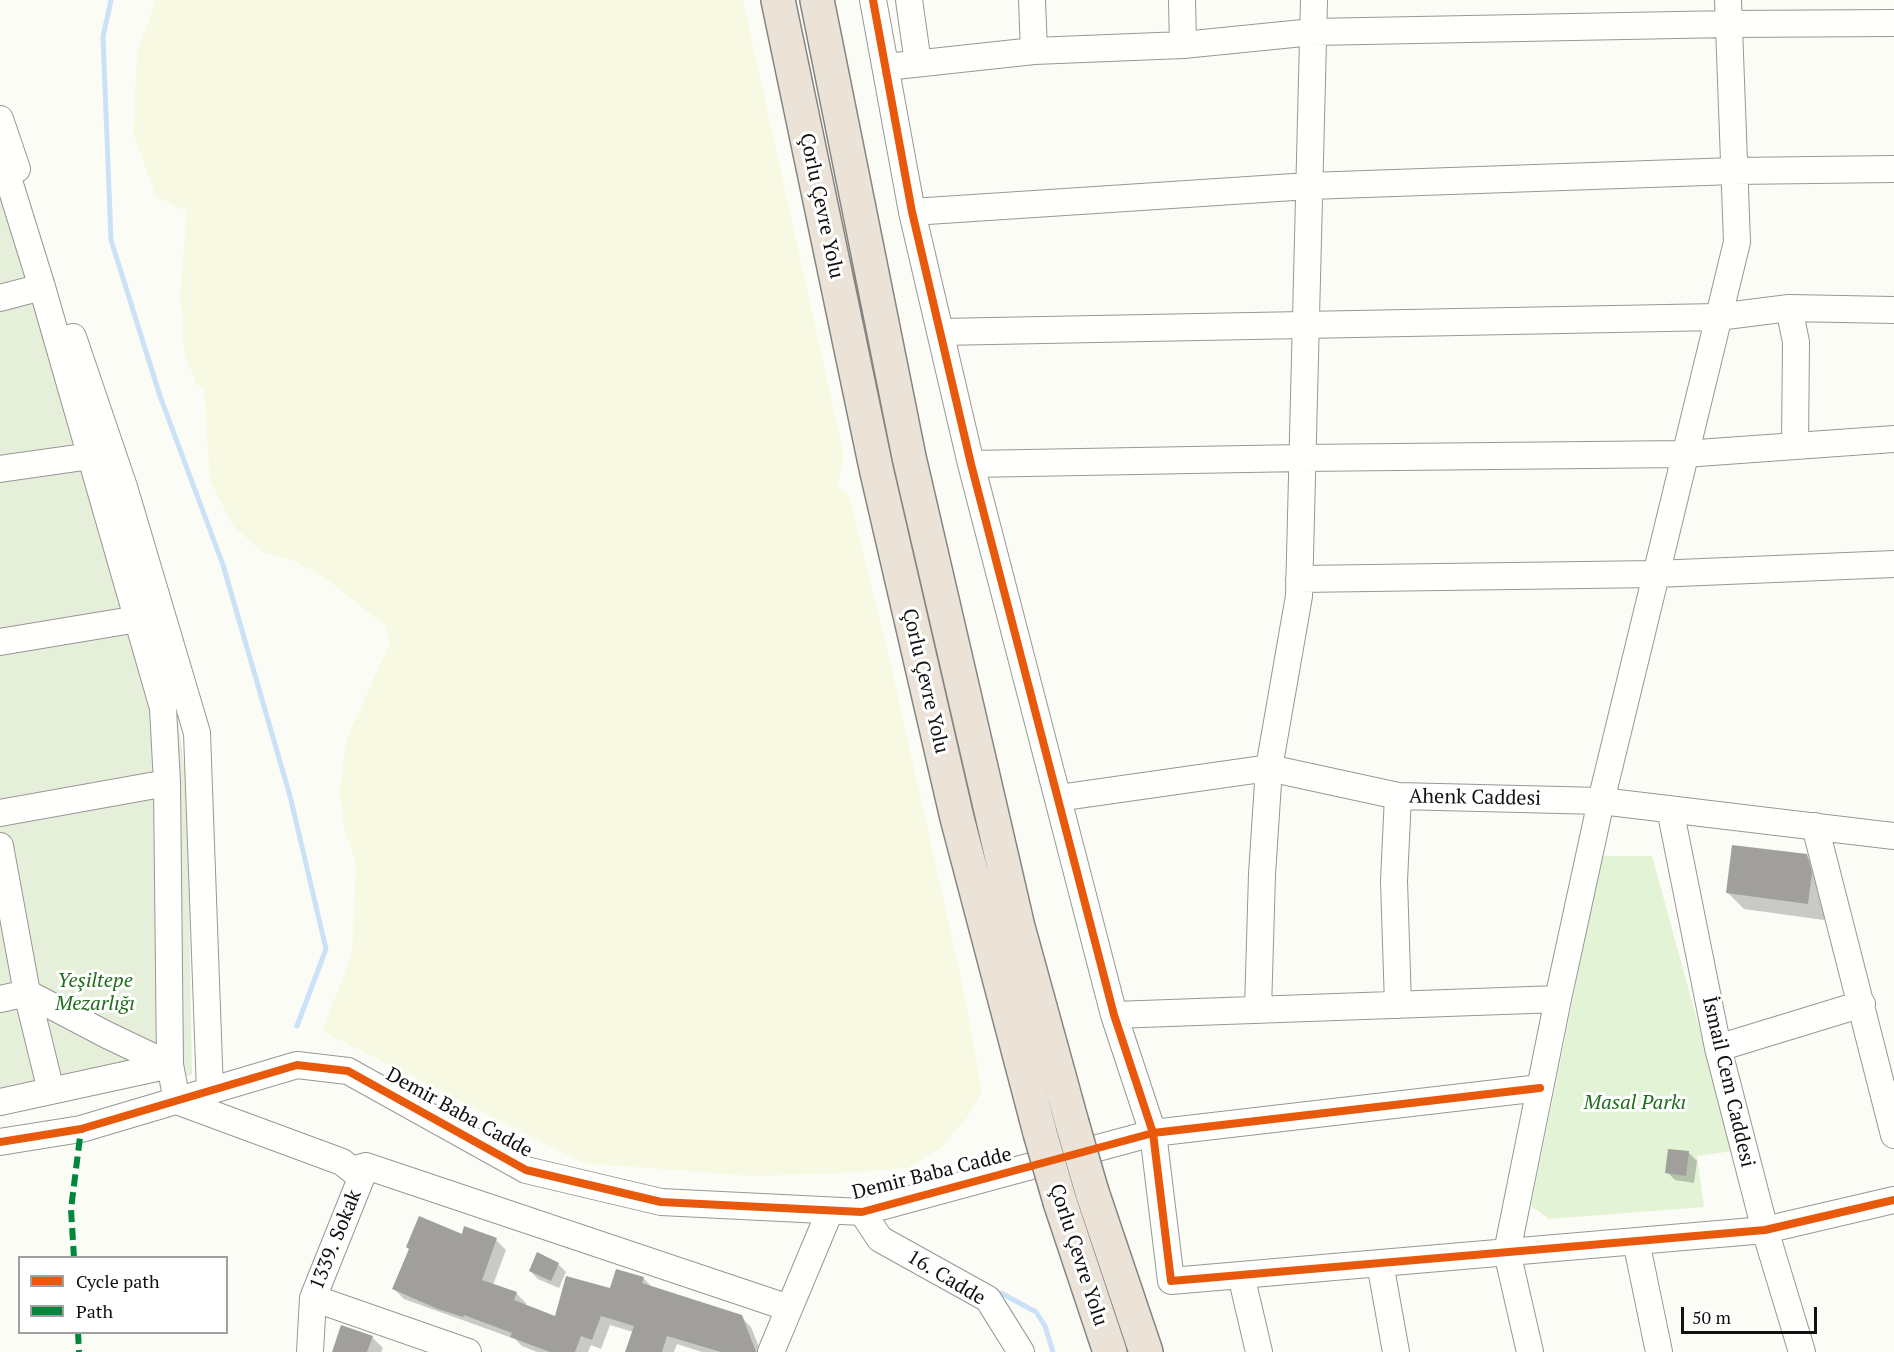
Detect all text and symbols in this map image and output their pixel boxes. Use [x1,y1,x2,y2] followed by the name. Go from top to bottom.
[794,131,848,281] street label: Çorlu Çevre Yolu
[897,606,953,756] street label: Çorlu Çevre Yolu
[1409,785,1541,811] street label: Ahenk Caddesi
[55,969,135,1016] park label: Yeşiltepe Mezarlığı
[1697,994,1759,1170] street label: İsmail Cem Caddesi
[382,1063,536,1163] street label: Demir Baba Cadde
[1584,1091,1686,1115] park label: Masal Parkı
[850,1143,1014,1205] street label: Demir Baba Cadde
[1044,1181,1112,1329] street label: Çorlu Çevre Yolu
[305,1187,367,1293] street label: 1339. Sokak
[903,1245,989,1311] street label: 16. Cadde
[18,1256,228,1334] legend
[76,1269,160,1293] text: Cycle path
[1684,1295,1820,1333] scale bar
[76,1299,113,1323] text: Path
[1692,1305,1731,1329] text: 50 m

